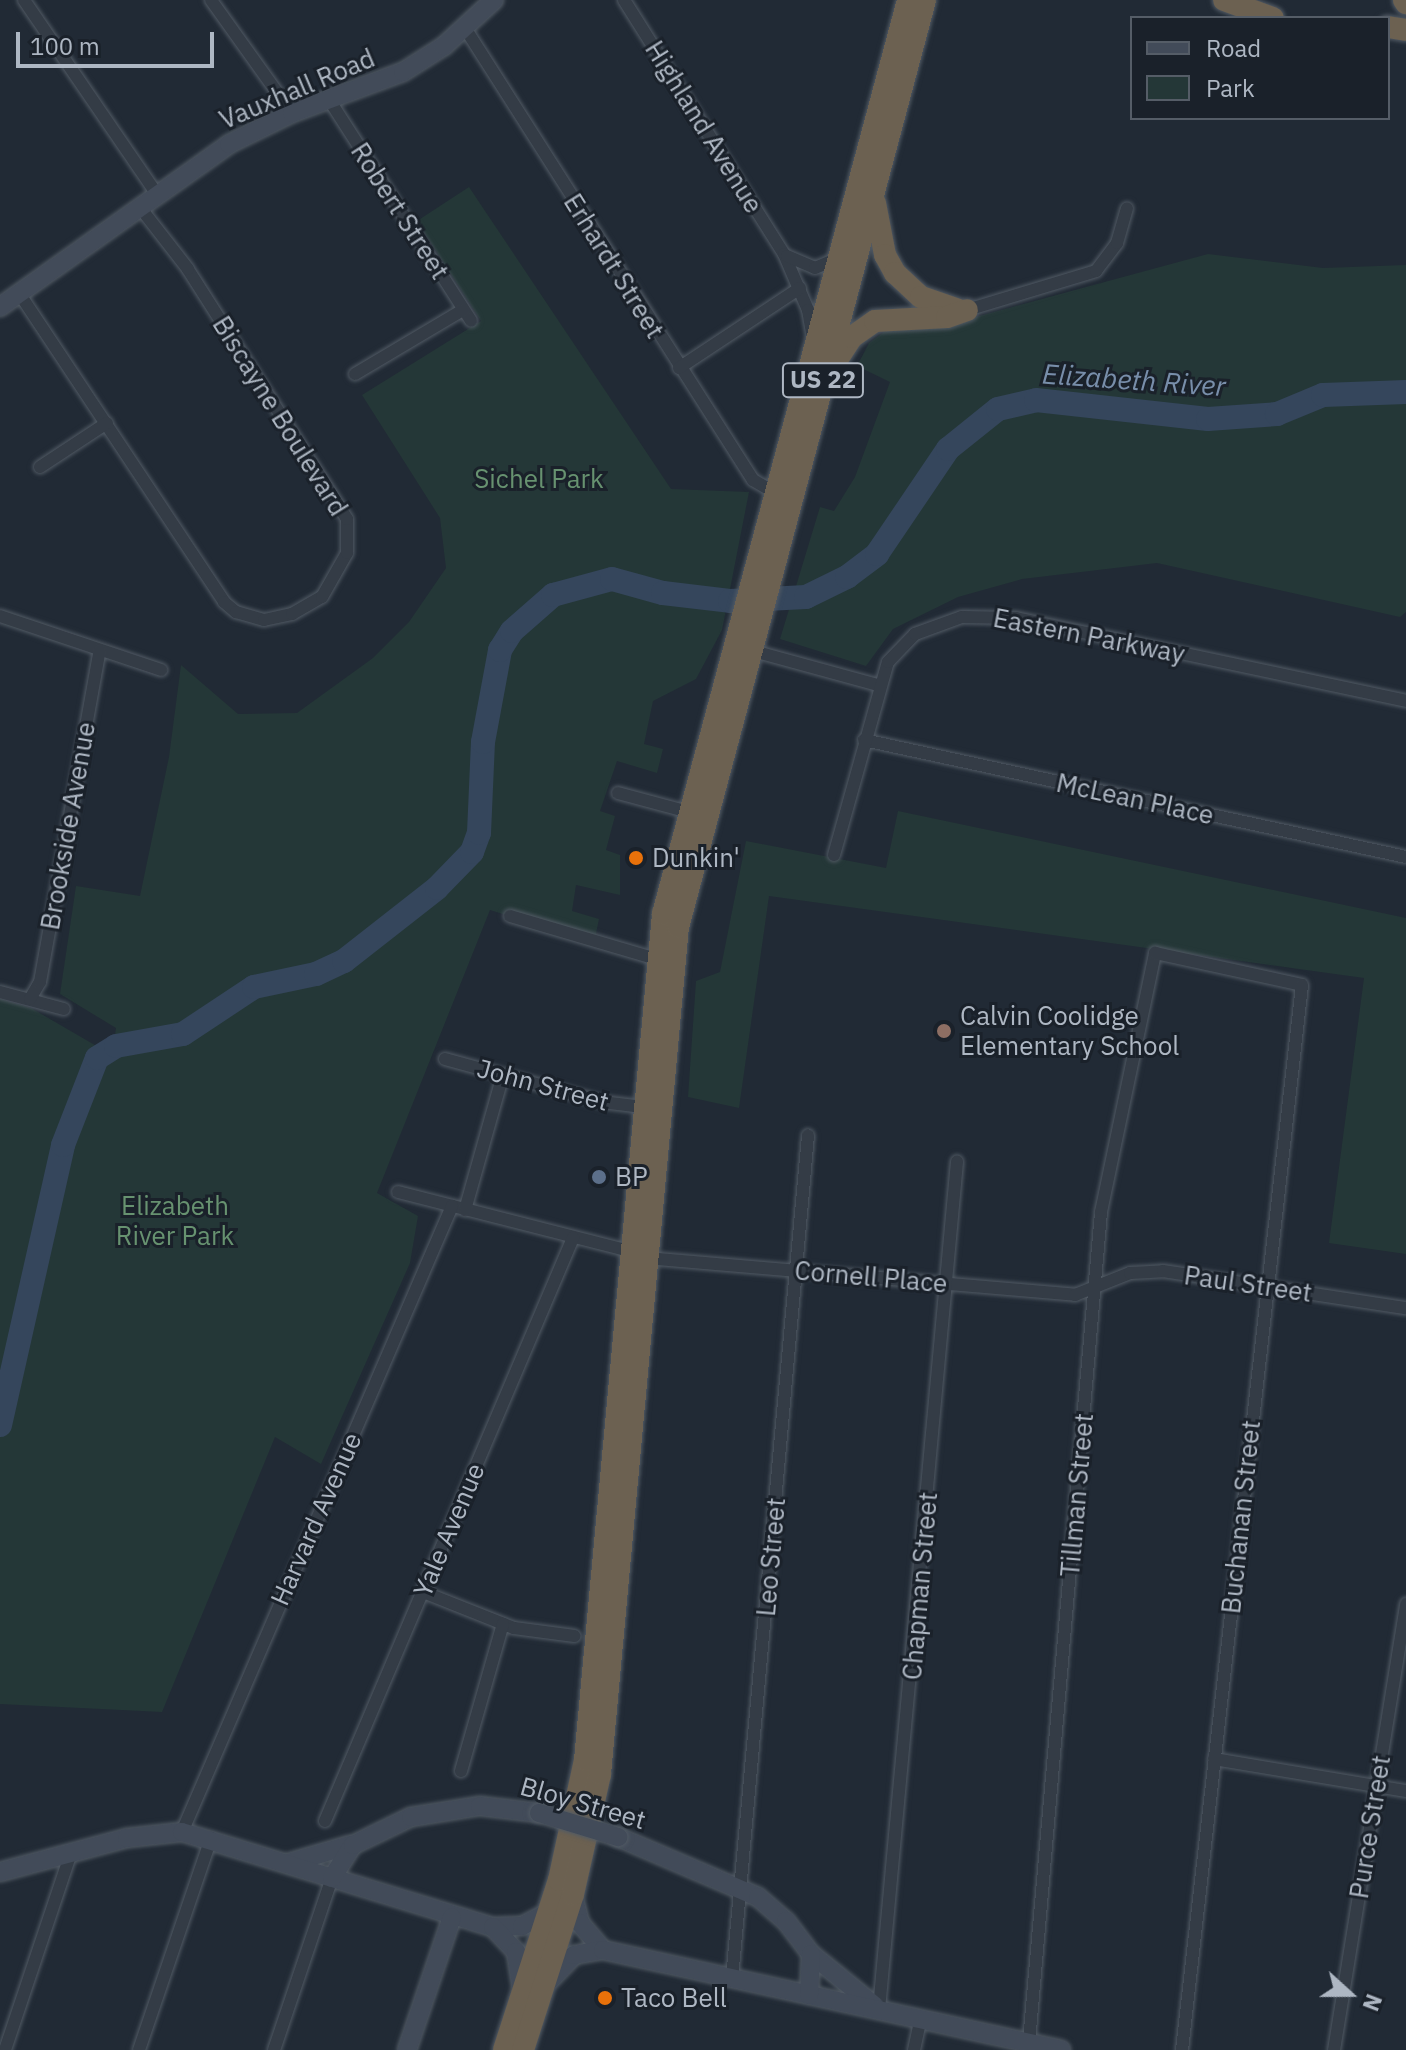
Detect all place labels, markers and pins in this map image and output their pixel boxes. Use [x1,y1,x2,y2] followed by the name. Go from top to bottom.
[652,842,740,874] place label: Dunkin'
[627,849,645,867] marker: Dunkin'
[960,1000,1179,1062] place label: Calvin Coolidge Elementary School
[935,1022,953,1040] marker: Calvin Coolidge Elementary School
[615,1161,648,1193] place label: BP
[590,1168,608,1186] marker: BP
[621,1982,727,2014] place label: Taco Bell
[596,1989,614,2007] marker: Taco Bell

